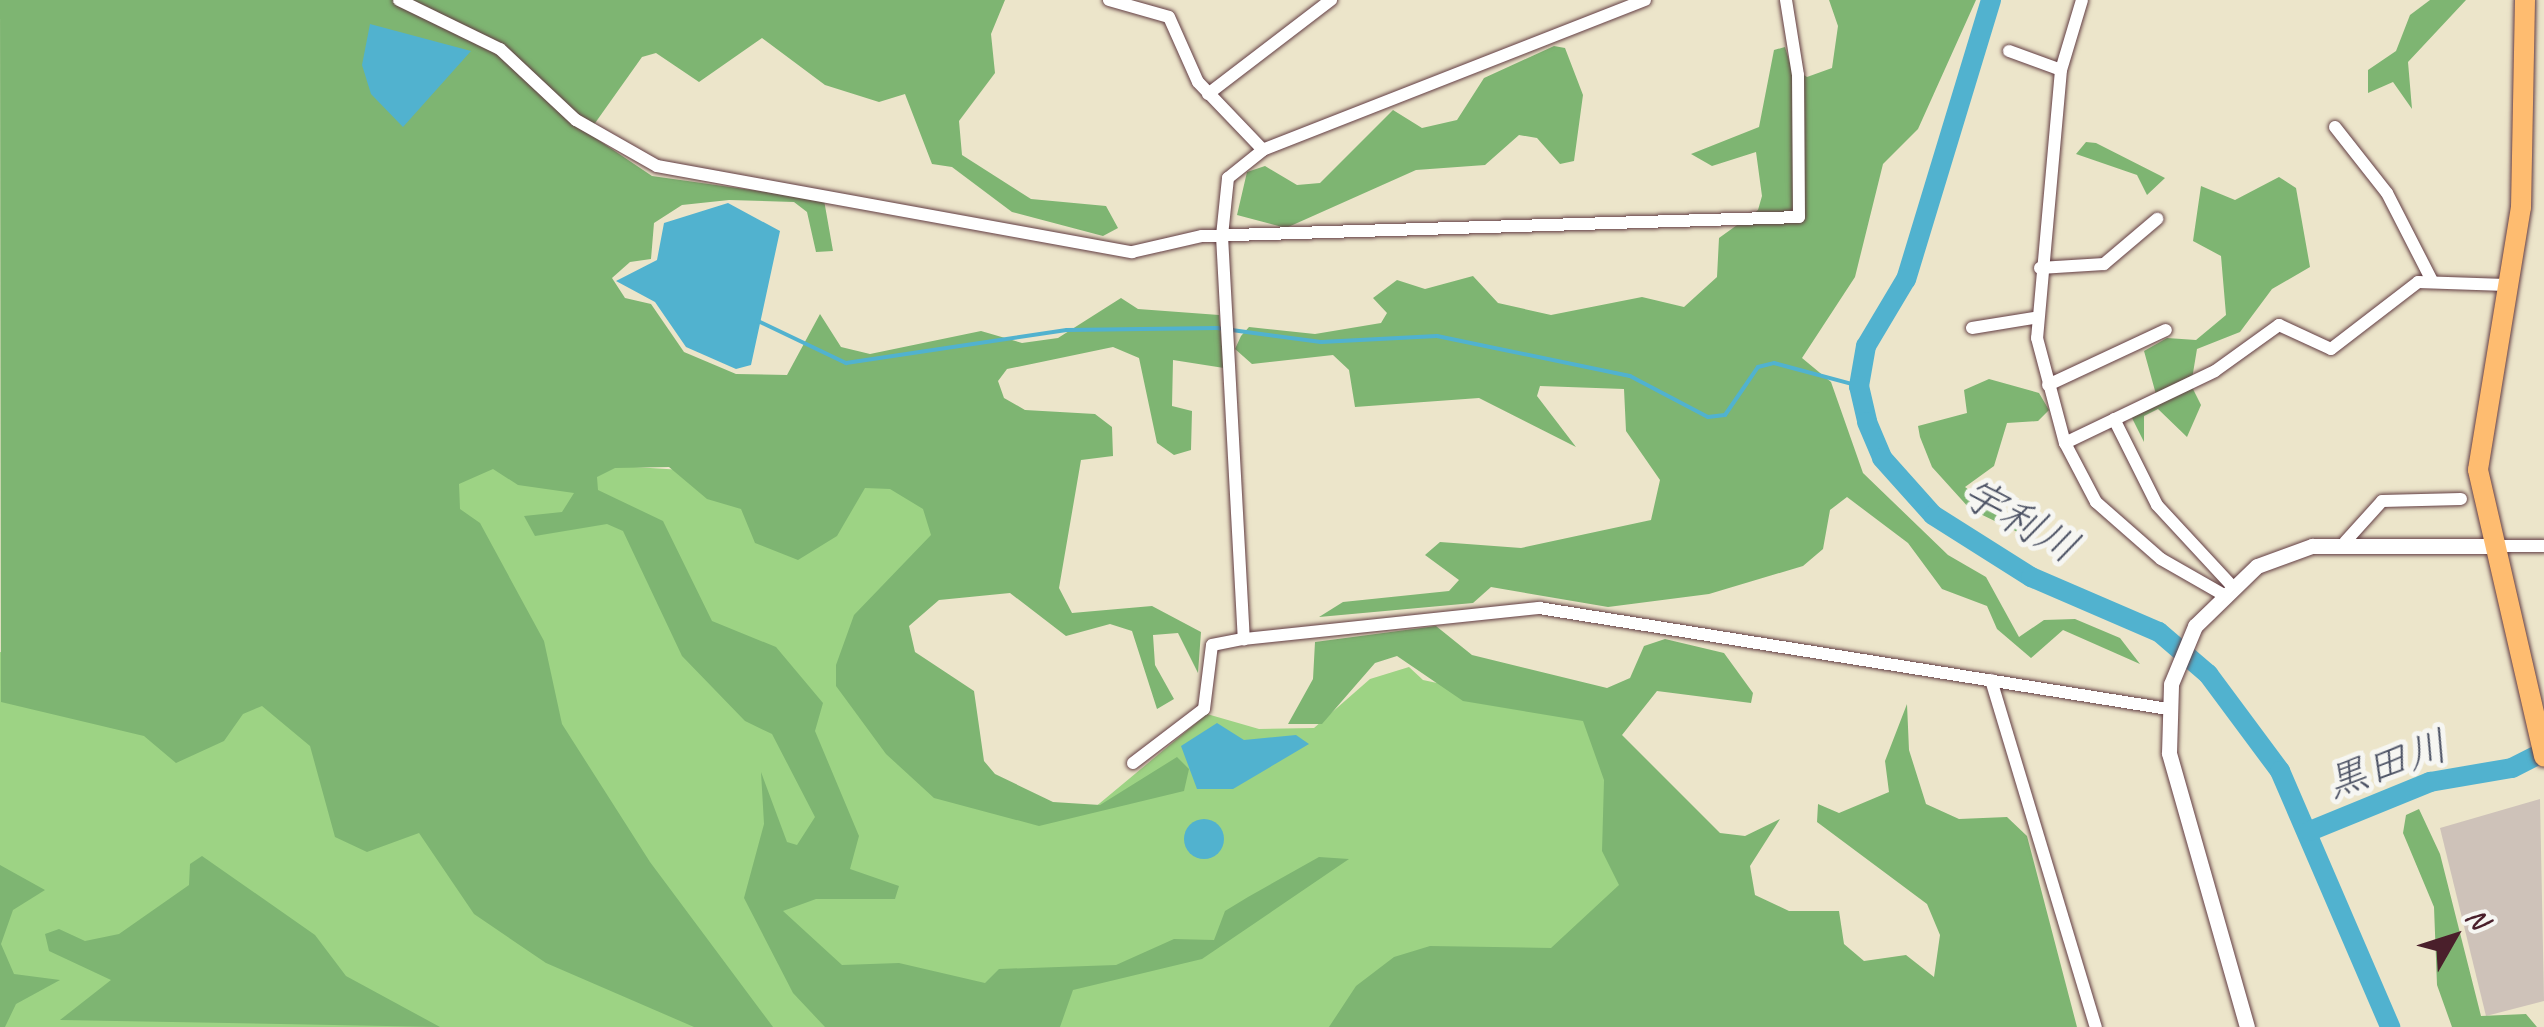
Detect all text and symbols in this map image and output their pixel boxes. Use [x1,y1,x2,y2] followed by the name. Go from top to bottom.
[1953,468,2087,574] water label: 宇利川
[2319,721,2455,809] water label: 黒田川
[2404,887,2504,987] north arrow
[2459,900,2497,936] text: N

